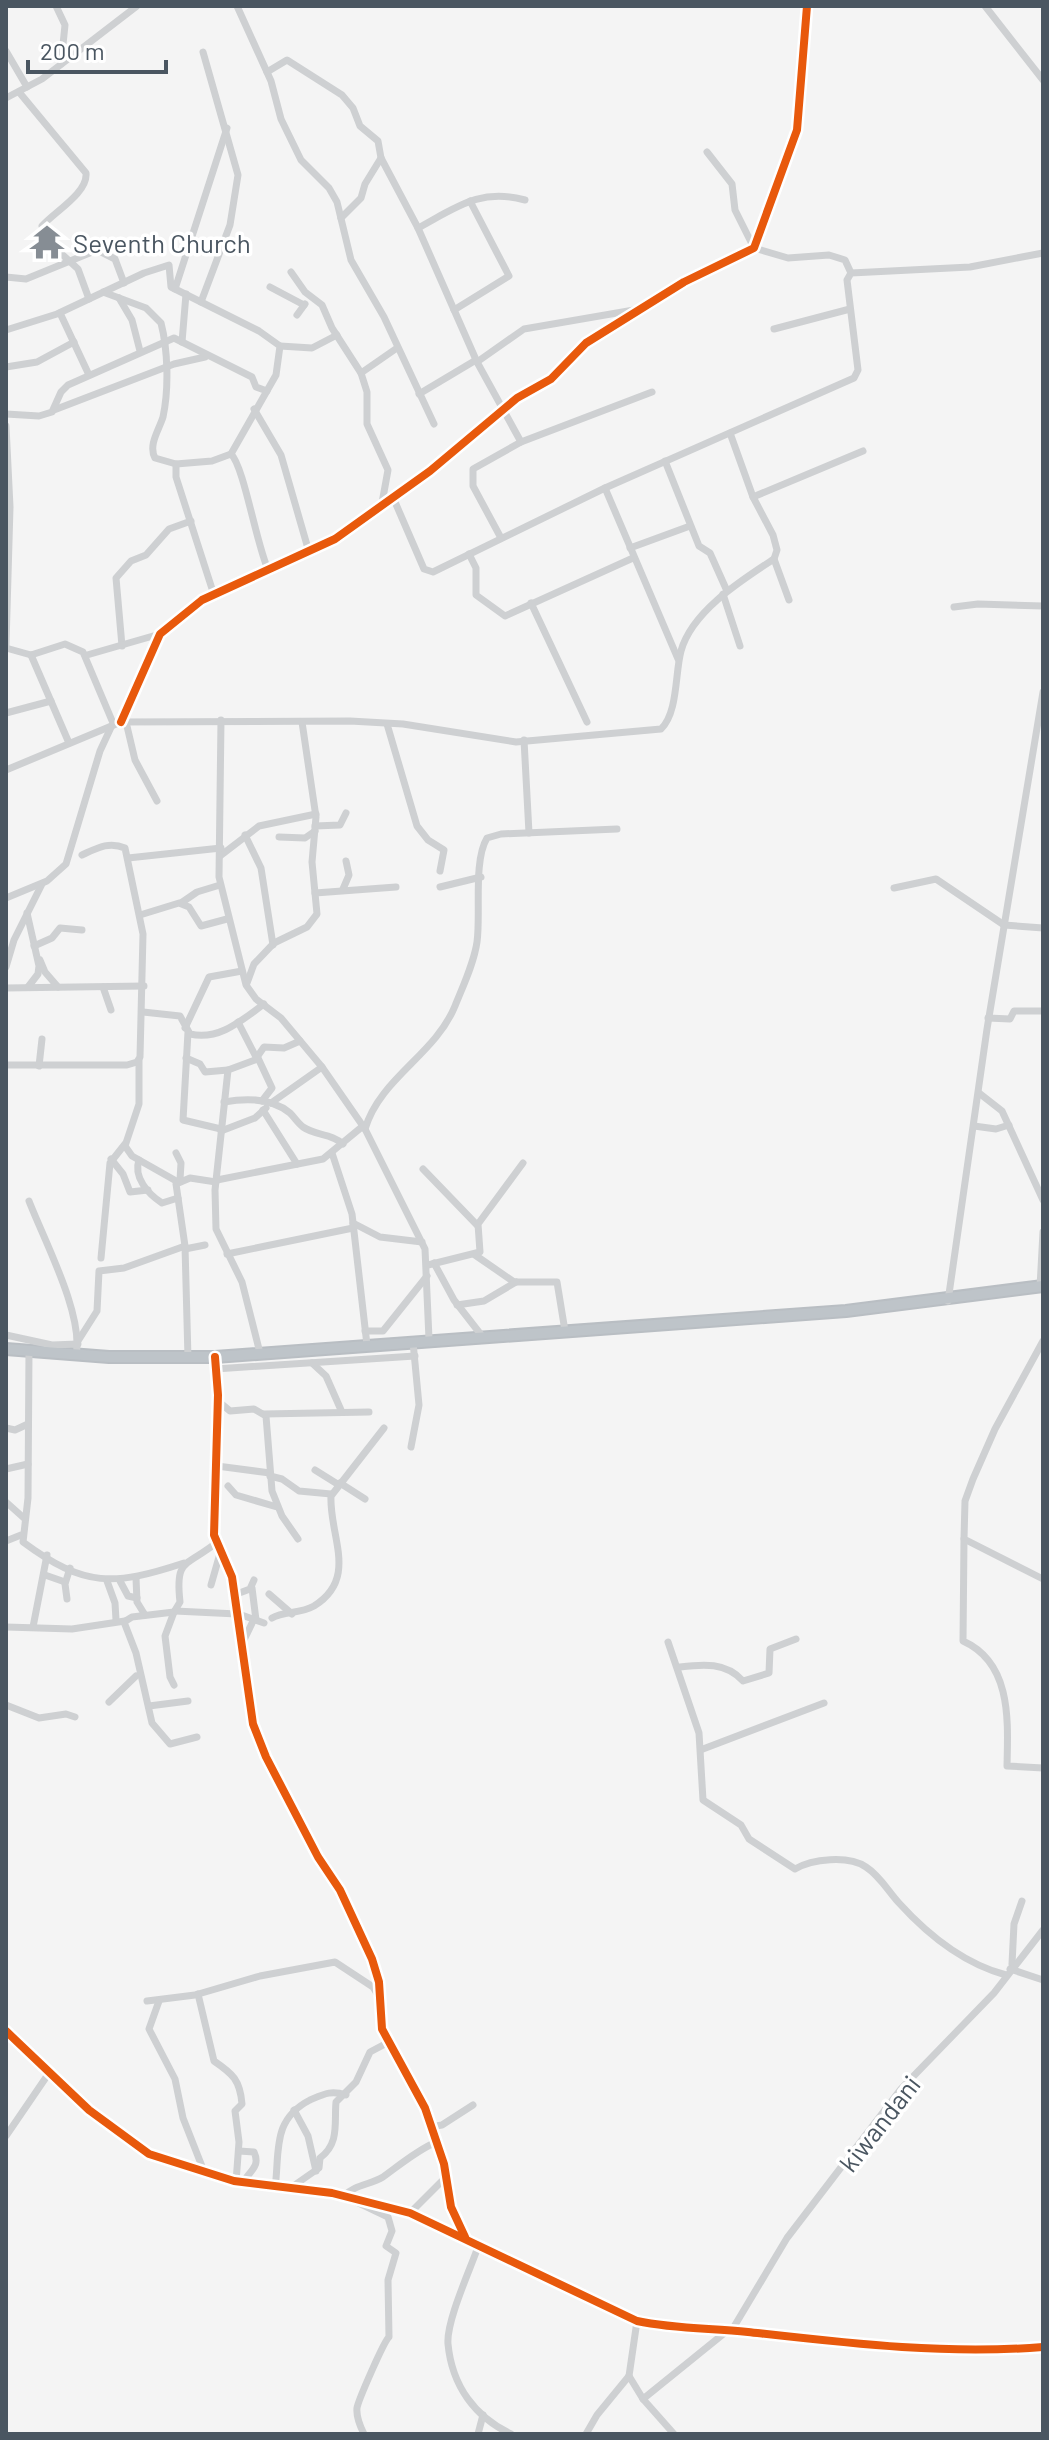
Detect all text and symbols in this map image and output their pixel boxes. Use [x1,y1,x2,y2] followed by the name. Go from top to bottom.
[28,24,166,74] scale bar
[40,36,105,65] text: 200 m
[28,223,66,261] temple icon: Seventh Church
[73,227,251,258] place label: Seventh Church
[832,2069,926,2177] street label: kiwandani

